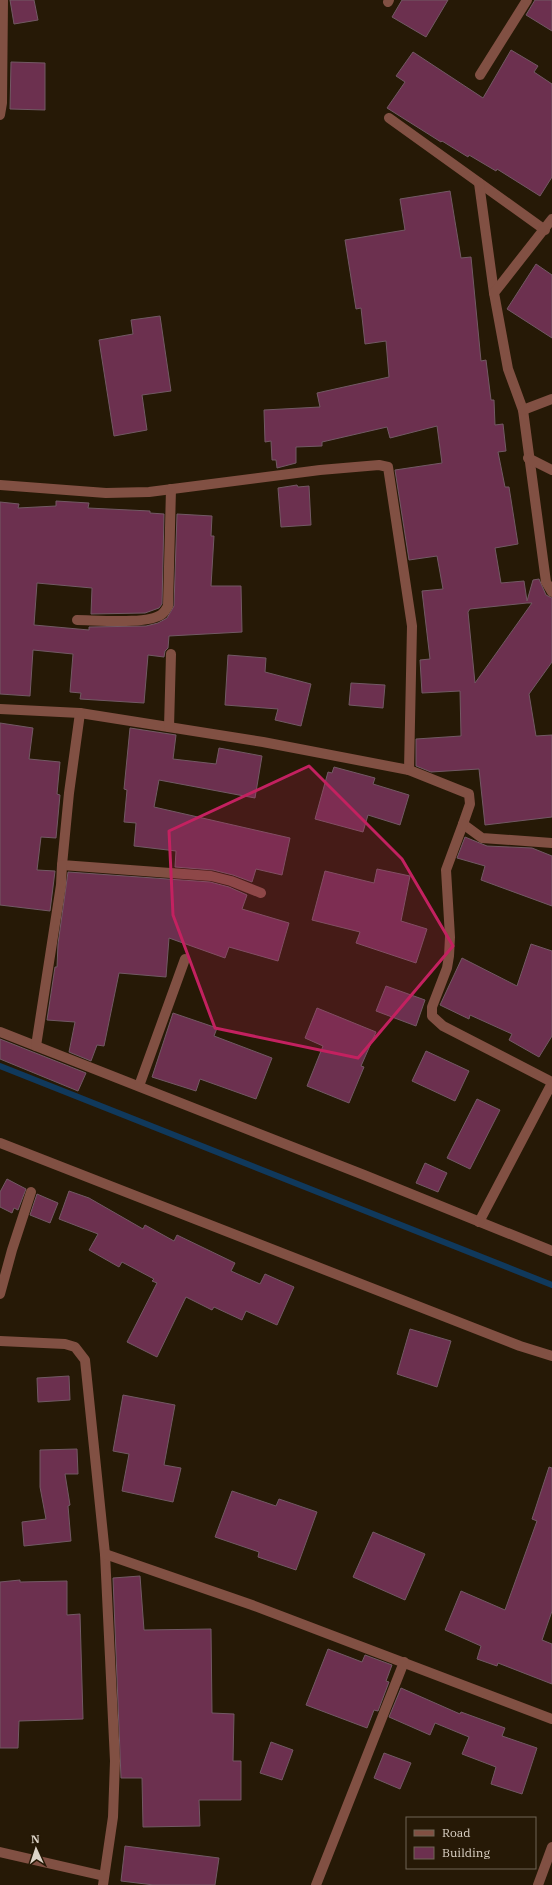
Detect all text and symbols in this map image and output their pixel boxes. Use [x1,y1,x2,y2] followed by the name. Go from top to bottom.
[406,1817,536,1869] legend
[442,1825,471,1840] text: Road
[16,1829,56,1869] north arrow
[31,1832,40,1846] text: N
[442,1845,490,1860] text: Building

